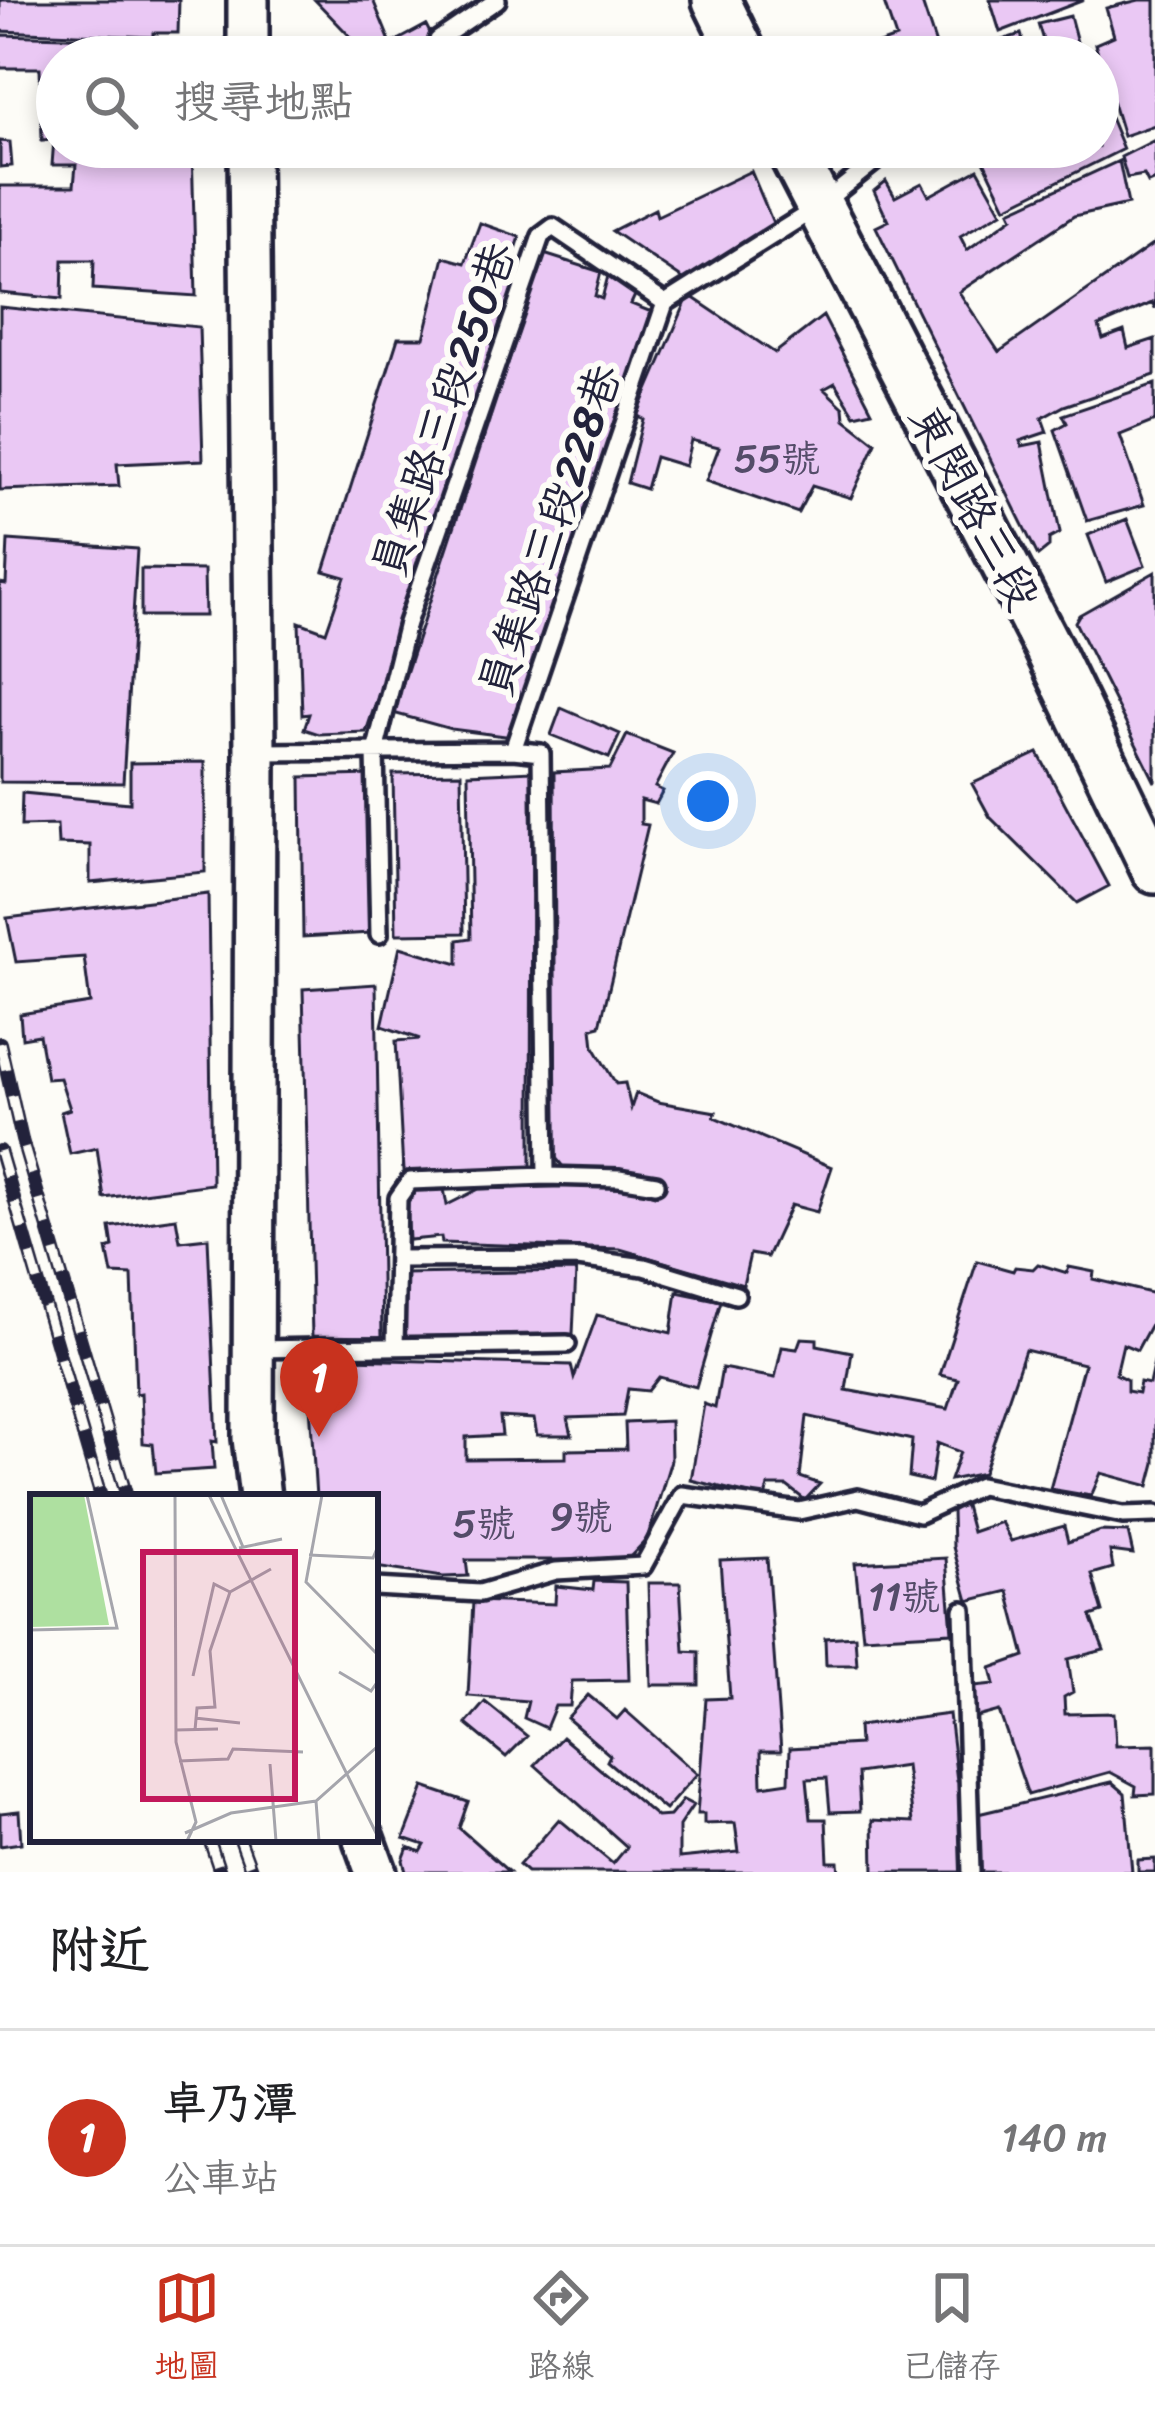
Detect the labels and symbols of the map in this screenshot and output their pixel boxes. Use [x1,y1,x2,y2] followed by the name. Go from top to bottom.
[349,231,539,590] street label: 員集路三段250巷
[455,353,645,709] street label: 員集路三段228巷
[886,389,1062,626] street label: 東閔路三段
[734,424,820,493] house number: 55號
[678,771,738,831] your location
[280,1338,358,1437] pin: 1
[550,1482,612,1551] house number: 9號
[453,1489,515,1558] house number: 5號
[30,1494,378,1842] inset map
[868,1562,940,1631] house number: 11號

